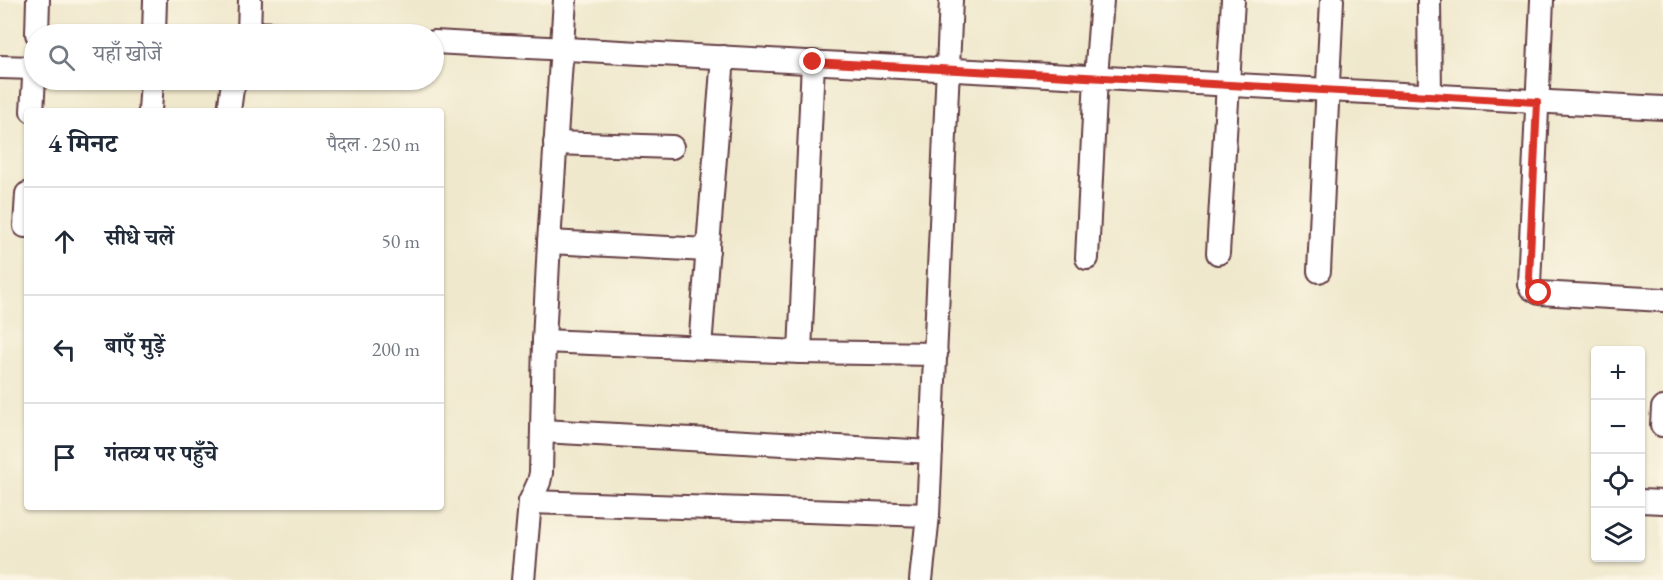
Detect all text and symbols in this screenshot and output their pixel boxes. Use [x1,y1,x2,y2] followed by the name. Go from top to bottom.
[24,24,444,90] search box
[93,39,162,68] text: यहाँ खोजें
[45,41,78,74] icon: search
[799,48,825,74] route end
[48,126,117,160] text: 4 मिनट
[327,131,420,157] text: पैदल · 250 m
[105,223,174,252] text: सीधे चलें
[48,225,81,258] icon: ahead
[381,228,420,254] text: 50 m
[1525,279,1551,305] route start
[105,331,165,360] text: बाएँ मुड़ें
[48,333,81,366] icon: left
[372,336,420,362] text: 200 m
[1591,346,1645,562] map controls
[1591,346,1645,400] button: +
[1591,400,1645,454] button: −
[105,439,217,468] text: गंतव्य पर पहुँचे
[48,441,81,474] icon: arrive
[1591,454,1645,508] button: locate
[1591,508,1645,562] button: layers

